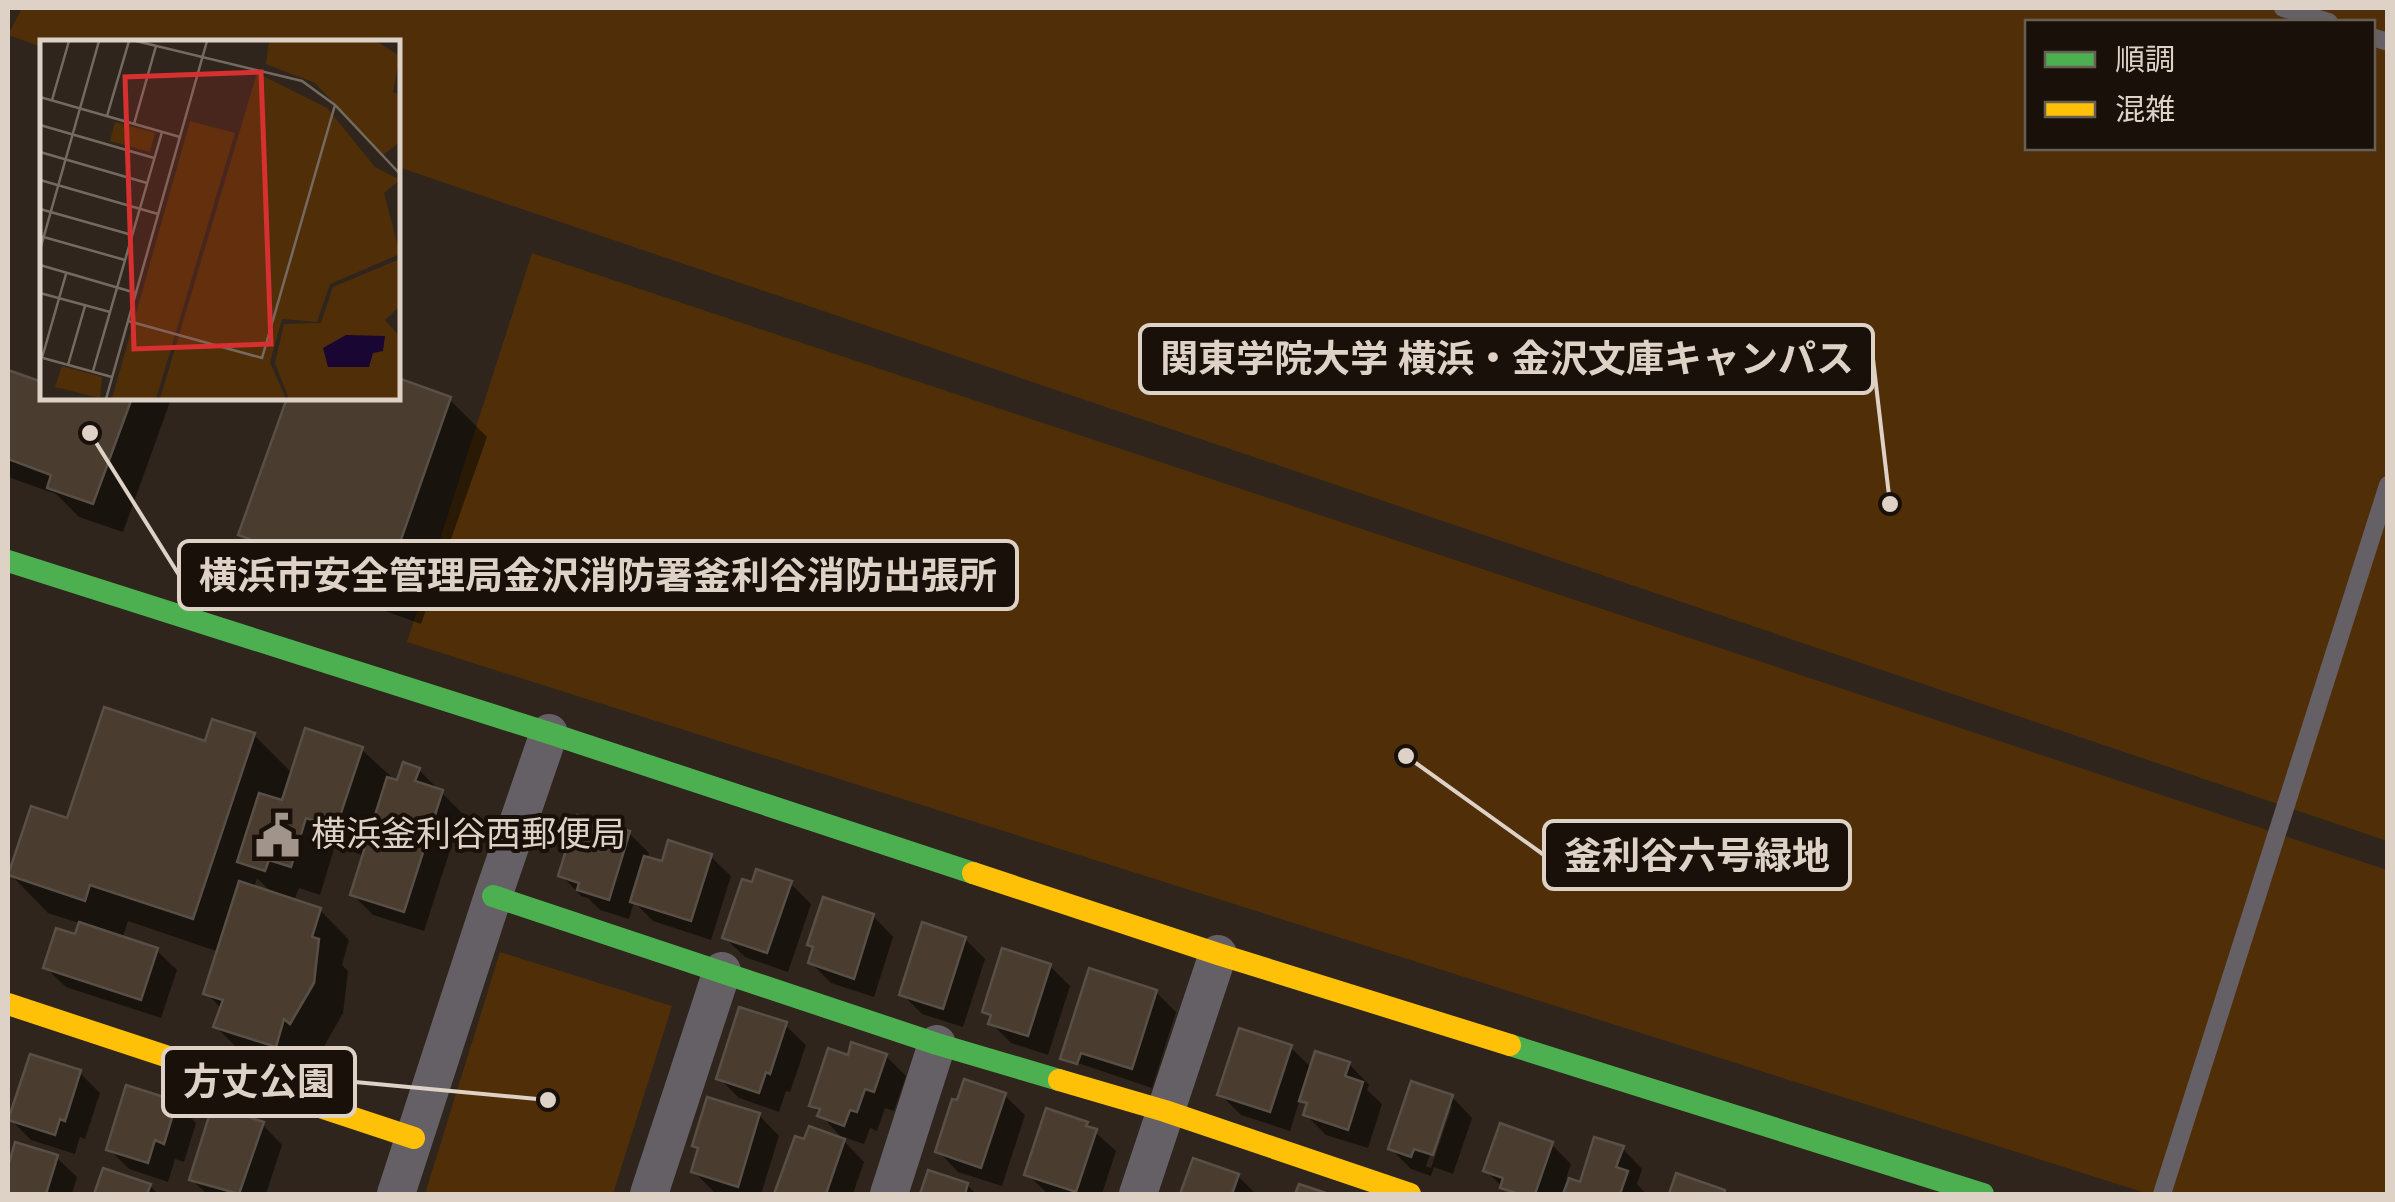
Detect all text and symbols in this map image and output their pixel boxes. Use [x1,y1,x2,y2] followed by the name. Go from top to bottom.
[2025,20,2375,150] legend
[40,40,400,400] inset map
[2115,42,2175,79] text: 順調
[2115,92,2175,129] text: 混雑
[1140,325,1873,393] callout: 関東学院大学 横浜・金沢文庫キャンパス
[1160,337,1854,383] text: 関東学院大学 横浜・金沢文庫キャンパス
[179,541,1017,609] callout: 横浜市安全管理局金沢消防署釜利谷消防出張所
[199,554,997,600] text: 横浜市安全管理局金沢消防署釜利谷消防出張所
[254,811,302,859] public building icon: 横浜釜利谷西郵便局
[311,814,626,856] place label: 横浜釜利谷西郵便局
[1544,821,1850,889] callout: 釜利谷六号緑地
[1564,834,1830,880] text: 釜利谷六号緑地
[163,1048,355,1116] callout: 方丈公園
[183,1060,335,1106] text: 方丈公園

